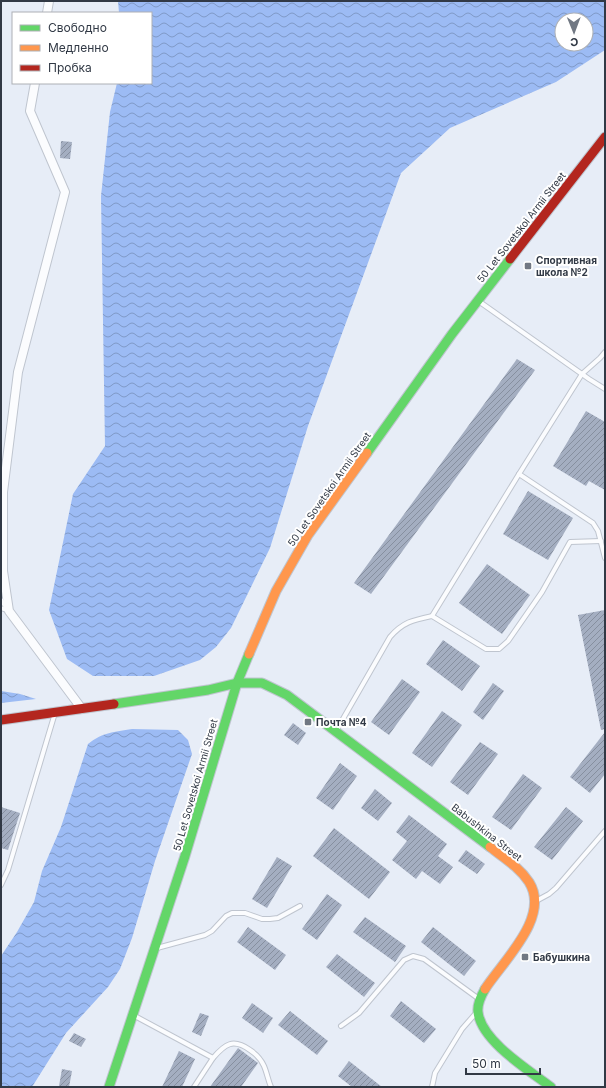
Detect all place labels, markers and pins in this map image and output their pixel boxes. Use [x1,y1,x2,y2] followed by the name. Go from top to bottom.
[536,254,597,278] place label: Спортивная школа №2
[523,261,533,271] marker: Спортивная школа №2
[316,716,367,728] place label: Почта №4
[303,717,313,727] marker: Почта №4
[533,951,590,964] place label: Бабушкина
[520,952,530,962] marker: Бабушкина

